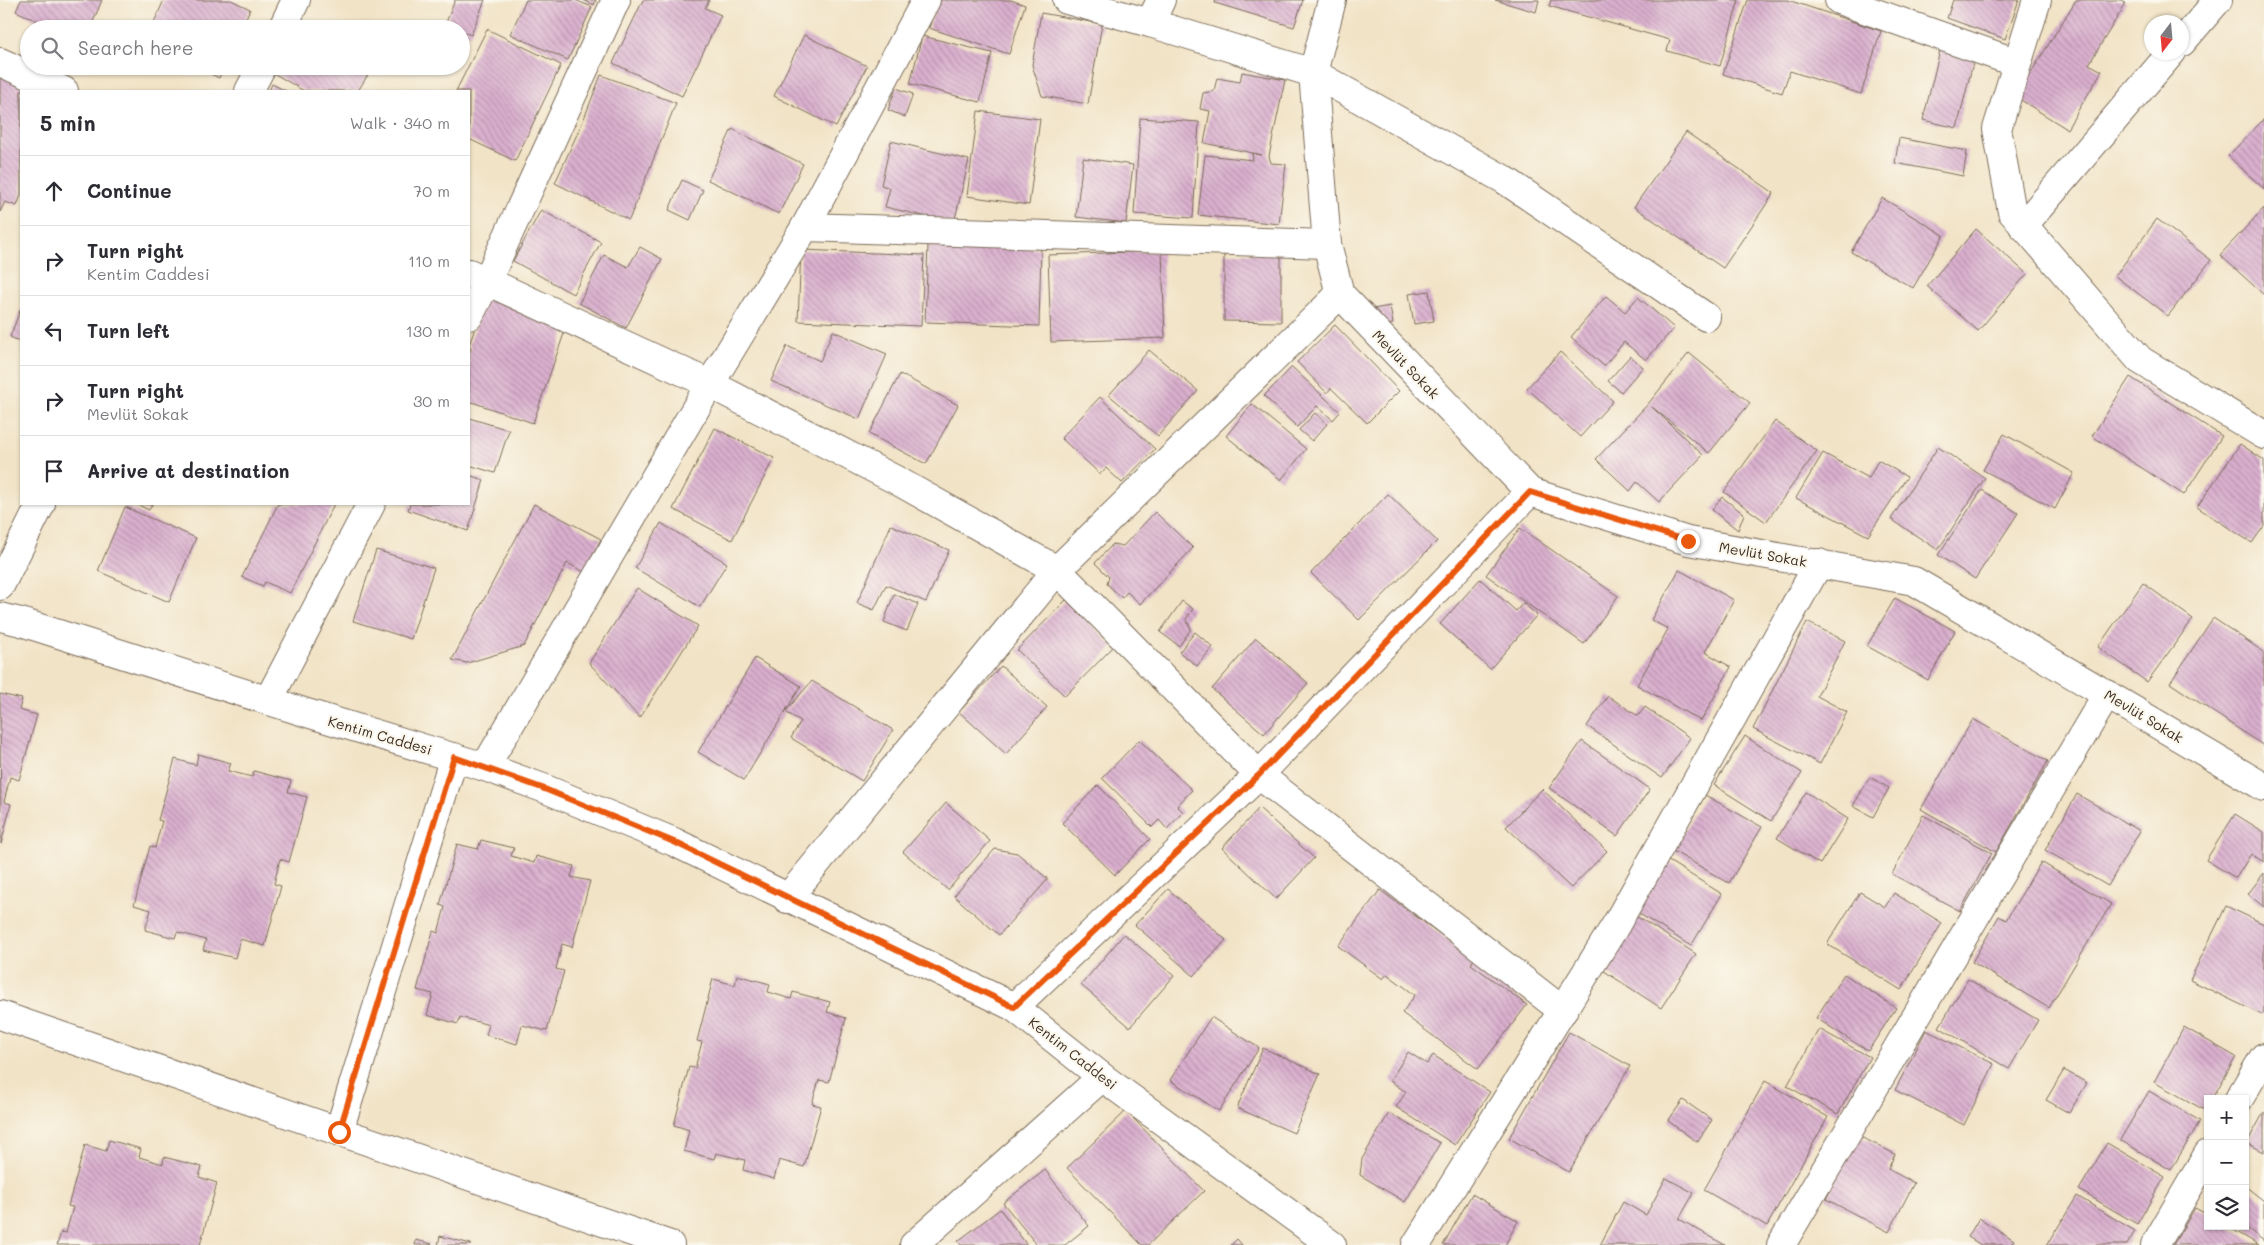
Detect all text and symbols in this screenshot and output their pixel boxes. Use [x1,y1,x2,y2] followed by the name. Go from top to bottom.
[2144,15,2189,60] north arrow
[20,20,470,75] search box
[38,34,66,62] icon: search
[78,35,194,60] text: Search here
[40,109,96,136] text: 5 min
[350,112,450,133] text: Walk · 340 m
[40,177,68,205] icon: ahead
[87,178,172,203] text: Continue
[413,180,450,201] text: 70 m
[87,238,184,263] text: Turn right
[40,247,68,275] icon: right
[408,250,450,271] text: 110 m
[87,263,210,284] text: Kentim Caddesi
[40,317,68,345] icon: left
[87,318,170,343] text: Turn left
[406,320,450,341] text: 130 m
[1368,325,1444,403] street label: Mevlüt Sokak
[87,378,184,403] text: Turn right
[40,387,68,415] icon: right
[413,390,450,411] text: 30 m
[87,403,189,424] text: Mevlüt Sokak
[40,457,68,485] icon: arrive
[87,458,290,483] text: Arrive at destination
[1677,530,1700,553] route end
[1718,537,1808,571] street label: Mevlüt Sokak
[2101,685,2187,747] street label: Mevlüt Sokak
[326,711,434,759] street label: Kentim Caddesi
[1025,1013,1121,1093] street label: Kentim Caddesi
[2204,1095,2249,1230] map controls
[2204,1095,2249,1140] button: +
[328,1121,351,1144] route start
[2204,1140,2249,1185] button: −
[2204,1185,2249,1230] button: layers

